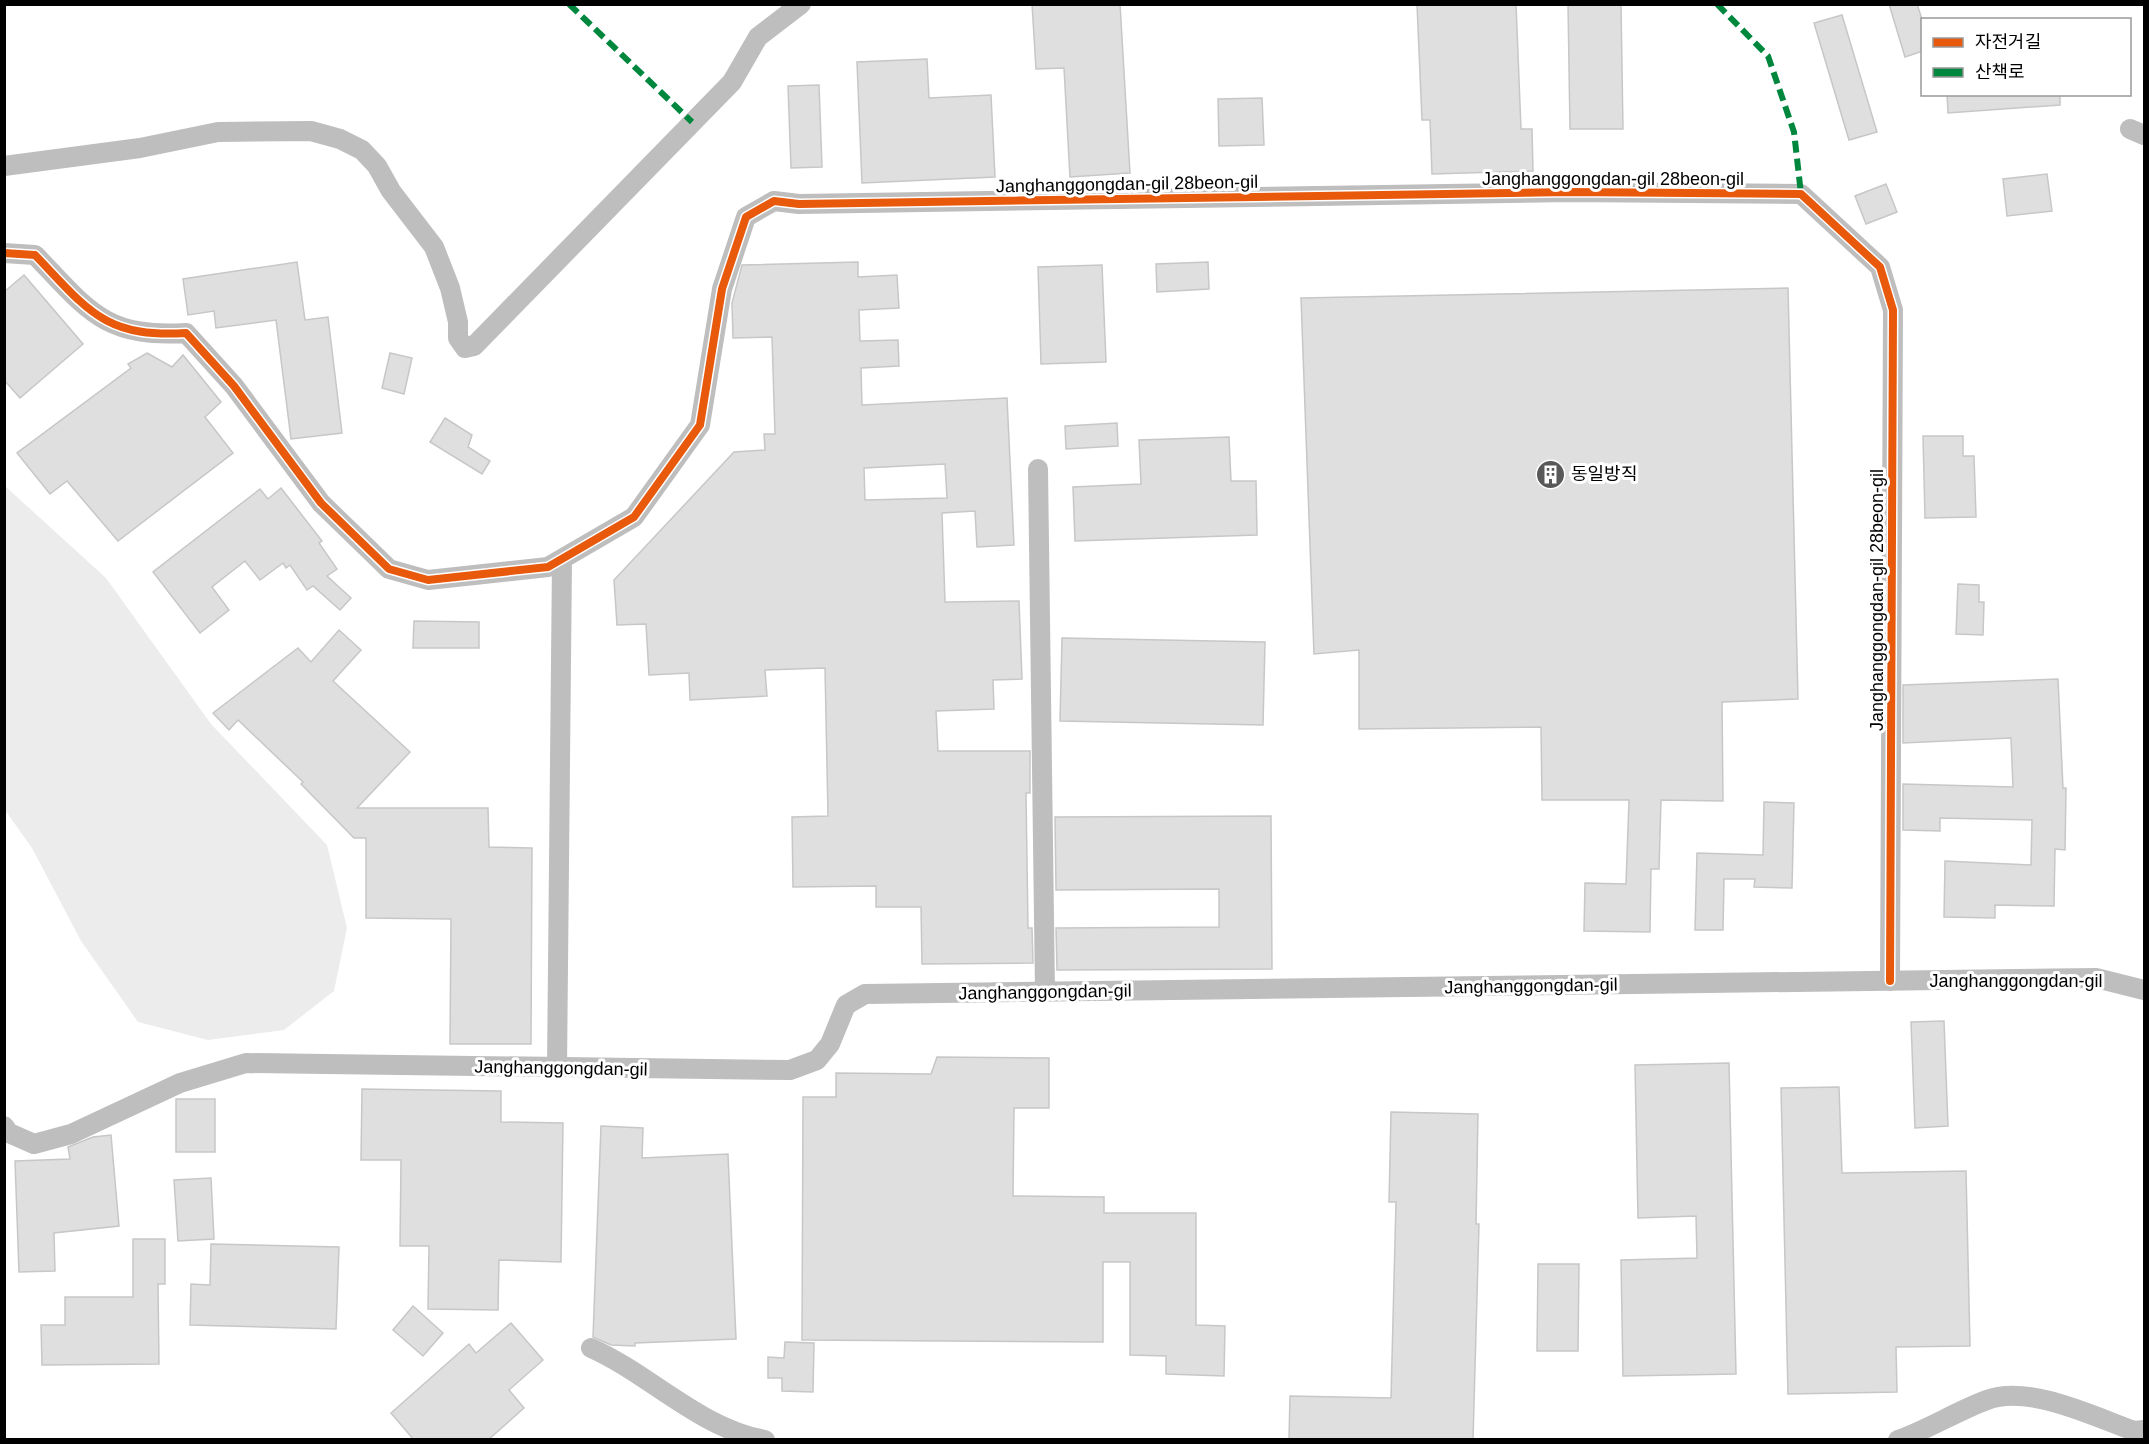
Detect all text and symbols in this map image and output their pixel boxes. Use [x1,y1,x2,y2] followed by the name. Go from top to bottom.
[1921,18,2131,96] legend
[1975,32,2041,52] text: 자전거길
[1975,62,2025,82] text: 산책로
[1482,169,1744,189] street label: Janghanggongdan-gil 28beon-gil
[996,172,1258,196] street label: Janghanggongdan-gil 28beon-gil
[1534,458,1566,490] building icon: 동일방직
[1571,464,1637,484] place label: 동일방직
[1867,469,1887,731] street label: Janghanggongdan-gil 28beon-gil
[1929,971,2103,991] street label: Janghanggongdan-gil
[1444,974,1618,998] street label: Janghanggongdan-gil
[958,980,1132,1004] street label: Janghanggongdan-gil
[474,1056,648,1080] street label: Janghanggongdan-gil

